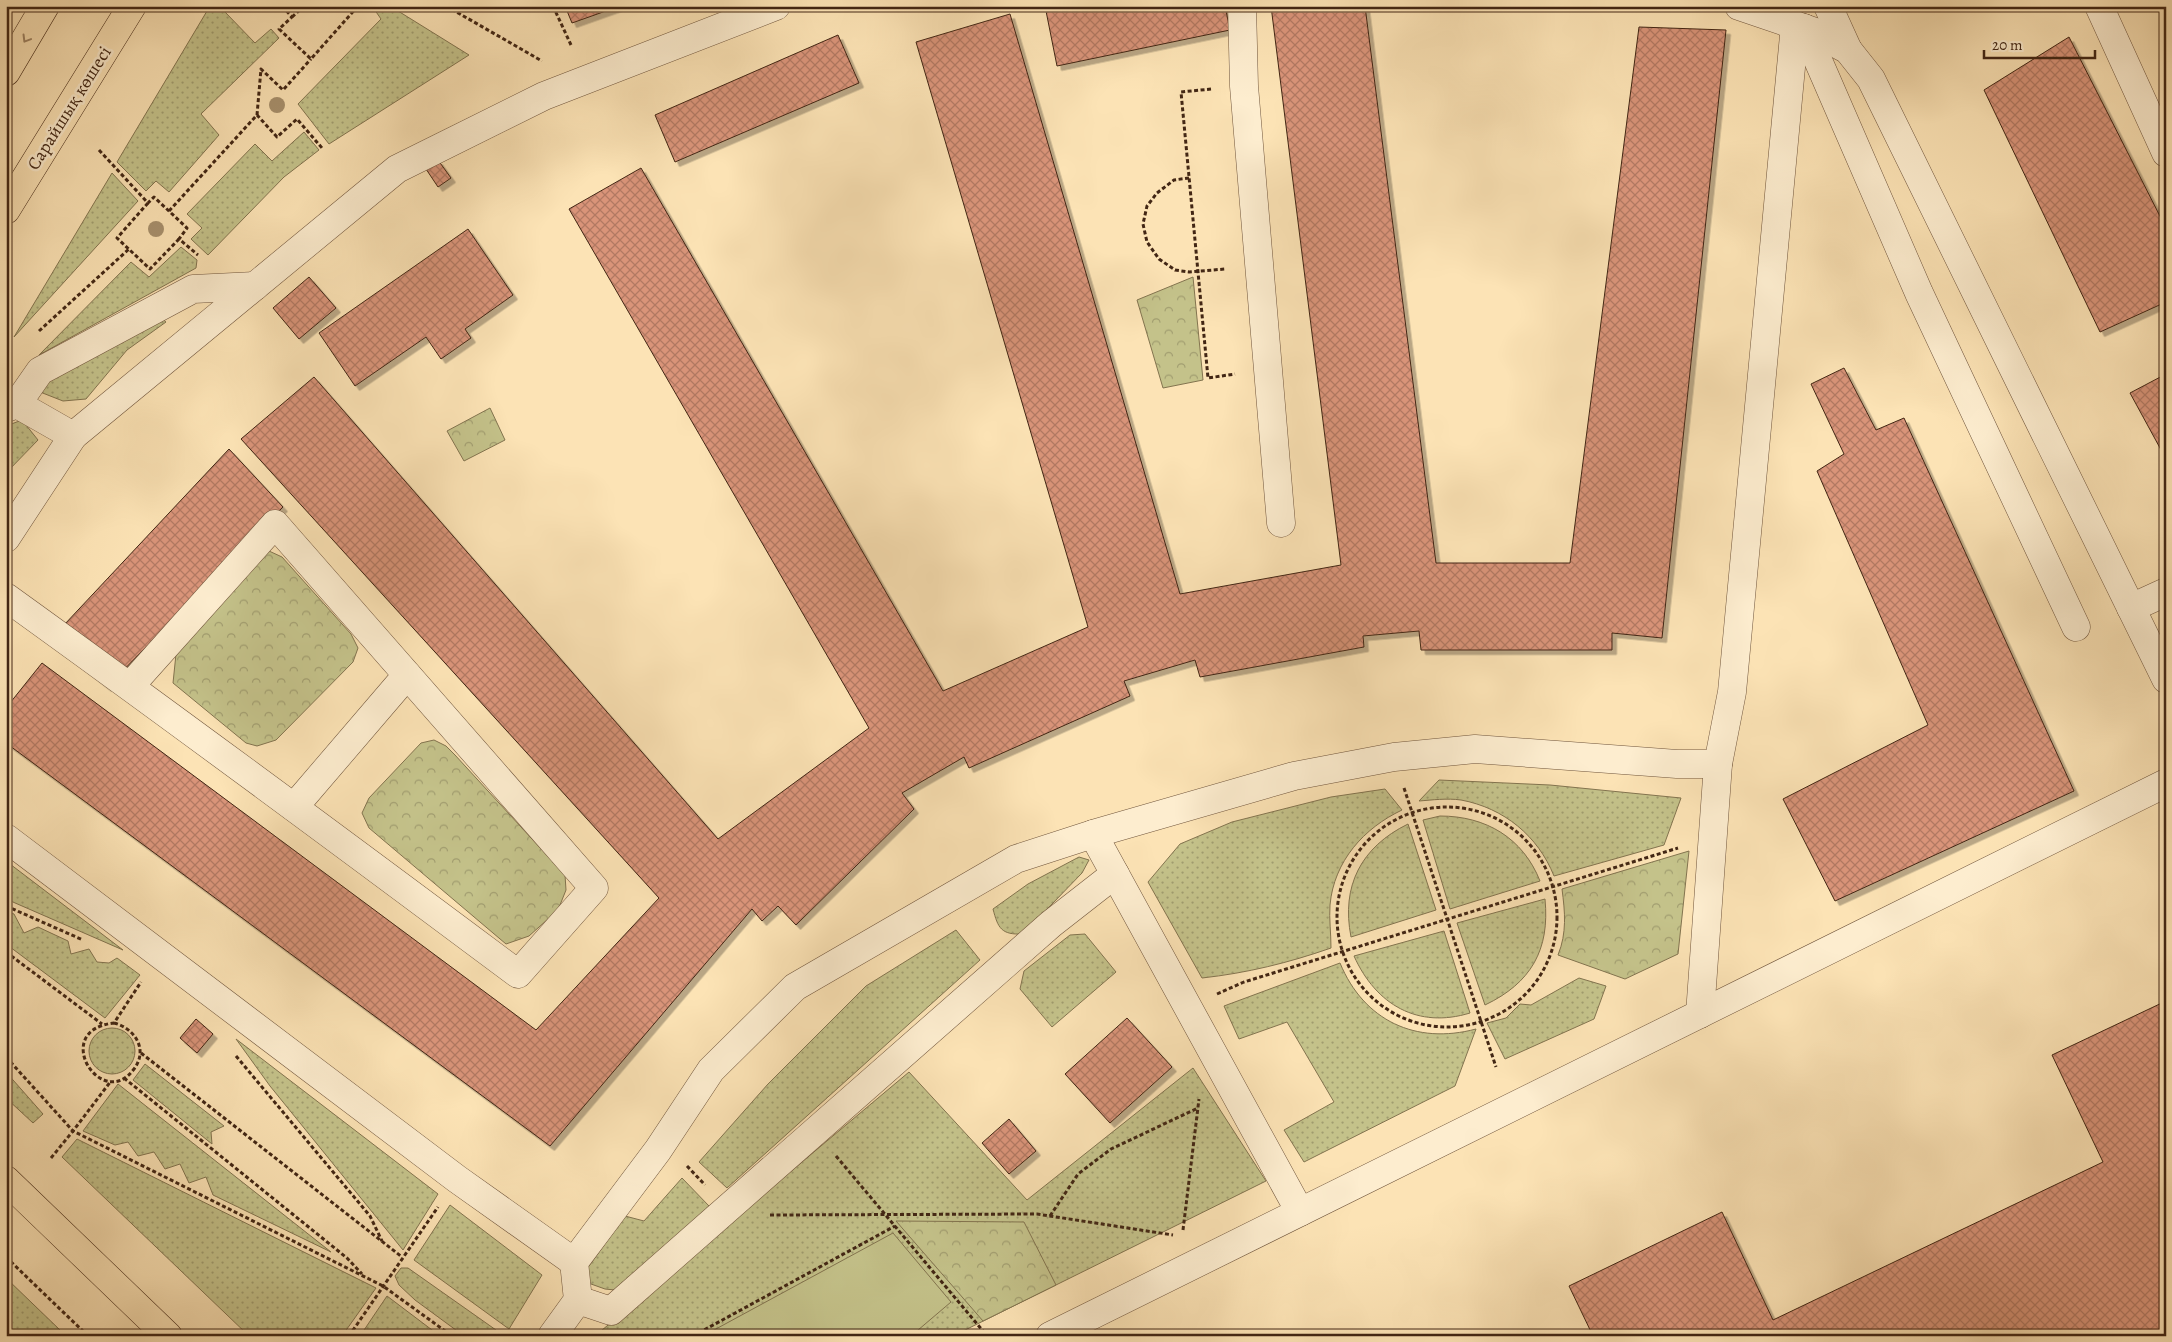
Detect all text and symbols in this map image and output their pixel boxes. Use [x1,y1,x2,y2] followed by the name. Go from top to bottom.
[1984,28,2096,60] scale bar
[22,34,32,43] one-way arrow
[1992,35,2023,55] text: 20 m
[21,42,117,174] street label: Сарайшық көшесі

